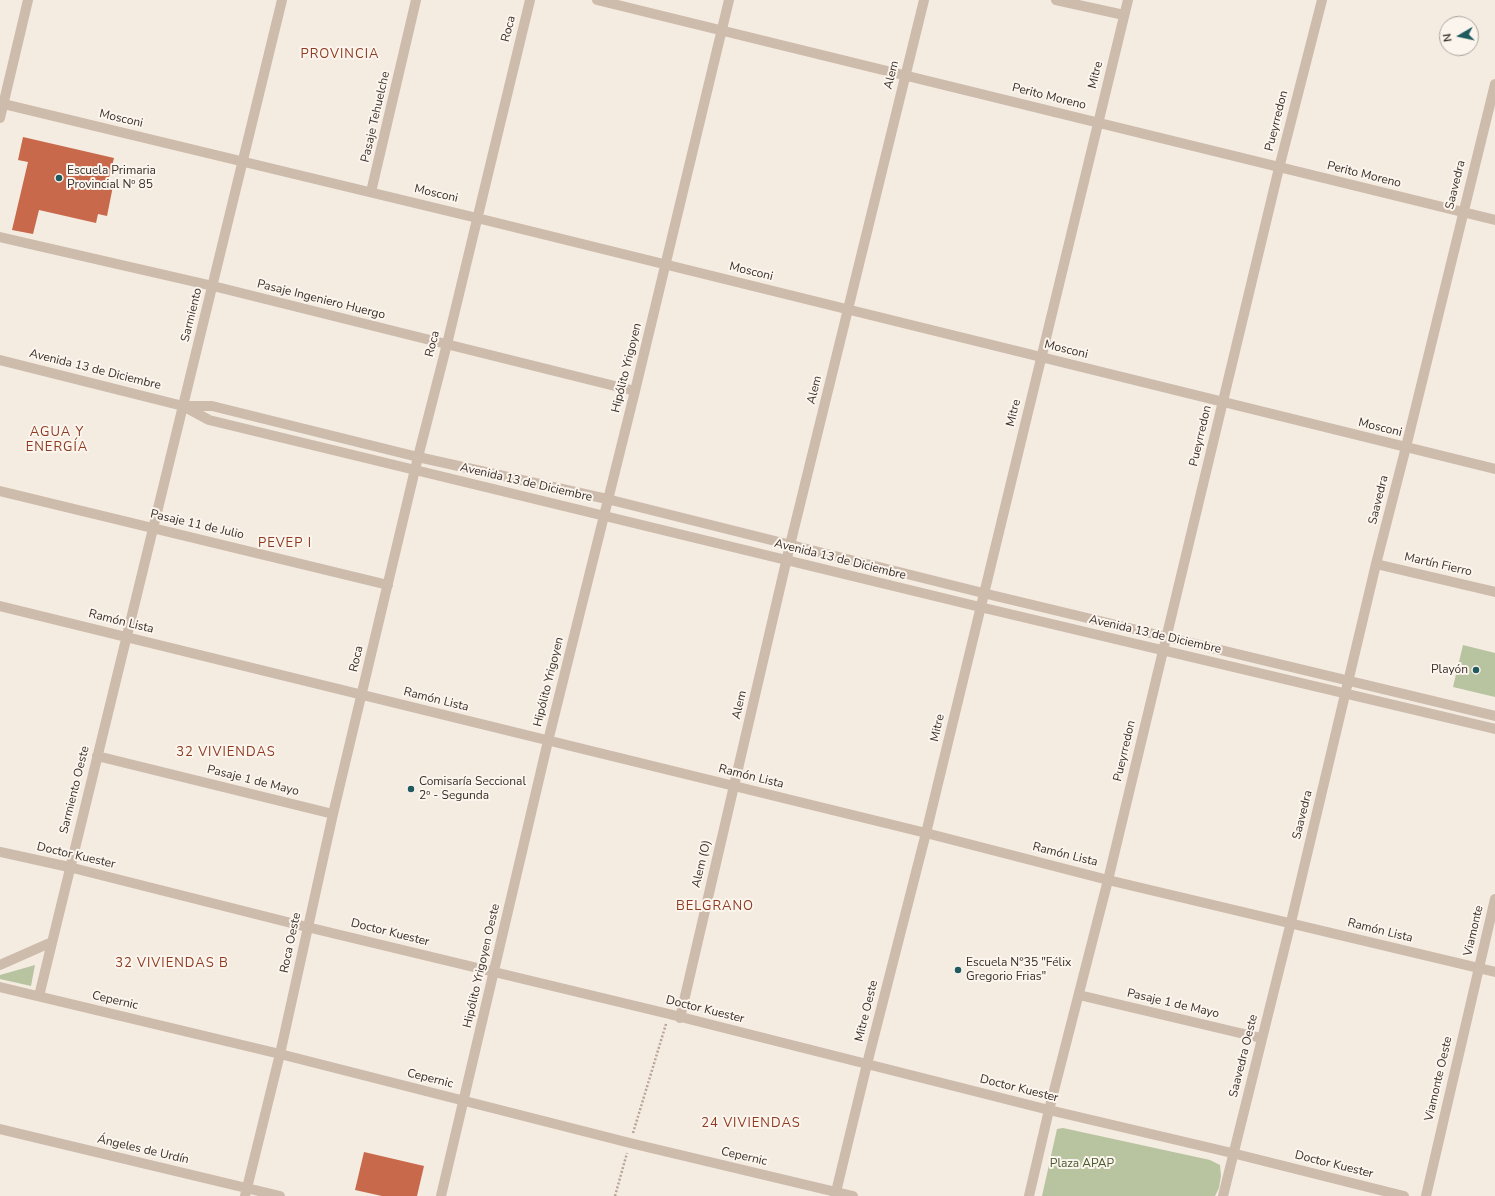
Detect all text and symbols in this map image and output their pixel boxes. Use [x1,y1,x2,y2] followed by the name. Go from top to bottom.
[499,14,519,44] street label: Roca
[1439,16,1479,56] north arrow
[1440,33,1456,43] text: N
[300,47,380,63] district label: PROVINCIA
[882,59,902,91] street label: Alem
[1086,60,1106,90] street label: Mitre
[359,70,393,164] street label: Pasaje Tehuelche
[1011,81,1087,113] street label: Perito Moreno
[1263,89,1291,153] street label: Pueyrredon
[98,107,144,131] street label: Mosconi
[1326,159,1402,191] street label: Perito Moreno
[1443,159,1469,211] street label: Saavedra
[67,164,156,192] place label: Escuela Primaria Provincial Nº 85
[54,173,64,183] marker: Escuela Primaria Provincial Nº 85
[413,182,459,206] street label: Mosconi
[728,260,774,284] street label: Mosconi
[255,277,387,323] street label: Pasaje Ingeniero Huergo
[178,287,206,343] street label: Sarmiento
[609,322,645,414] street label: Hipólito Yrigoyen
[423,329,443,359] street label: Roca
[1043,338,1089,362] street label: Mosconi
[28,347,162,393] street label: Avenida 13 de Diciembre
[805,374,825,406] street label: Alem
[1004,398,1024,428] street label: Mitre
[1187,404,1215,468] street label: Pueyrredon
[1357,416,1403,440] street label: Mosconi
[26,425,88,456] district label: AGUA Y ENERGÍA
[459,461,593,505] street label: Avenida 13 de Diciembre
[1366,474,1392,526] street label: Saavedra
[149,507,245,543] street label: Pasaje 11 de Julio
[258,536,312,552] district label: PEVEP I
[773,537,907,583] street label: Avenida 13 de Diciembre
[1403,550,1473,580] street label: Martín Fierro
[87,607,155,637] street label: Ramón Lista
[1088,613,1222,657] street label: Avenida 13 de Diciembre
[531,636,567,728] street label: Hipólito Yrigoyen
[347,645,367,673] street label: Roca
[1431,663,1468,677] place label: Playón
[1471,665,1481,675] marker: Playón
[402,685,470,715] street label: Ramón Lista
[730,689,750,721] street label: Alem
[928,713,948,743] street label: Mitre
[1111,719,1139,783] street label: Pueyrredon
[57,745,93,835] street label: Sarmiento Oeste
[176,745,276,761] district label: 32 VIVIENDAS
[717,762,785,792] street label: Ramón Lista
[206,763,300,799] street label: Pasaje 1 de Mayo
[419,775,526,803] place label: Comisaría Seccional 2º - Segunda
[406,784,416,794] marker: Comisaría Seccional 2º - Segunda
[1290,789,1316,841] street label: Saavedra
[690,839,714,889] street label: Alem (O)
[35,840,117,872] street label: Doctor Kuester
[1031,840,1099,870] street label: Ramón Lista
[676,899,754,915] district label: BELGRANO
[461,903,503,1029] street label: Hipólito Yrigoyen Oeste
[1461,904,1487,958] street label: Viamonte
[278,912,304,974] street label: Roca Oeste
[349,916,431,950] street label: Doctor Kuester
[1346,916,1414,946] street label: Ramón Lista
[115,956,229,972] district label: 32 VIVIENDAS B
[966,956,1071,984] place label: Escuela N°35 "Félix Gregorio Frias"
[953,965,963,975] marker: Escuela N°35 "Félix Gregorio Frias"
[852,979,882,1043] street label: Mitre Oeste
[1126,986,1220,1022] street label: Pasaje 1 de Mayo
[91,989,139,1013] street label: Cepernic
[664,993,746,1027] street label: Doctor Kuester
[1227,1013,1261,1099] street label: Saavedra Oeste
[1422,1035,1456,1123] street label: Viamonte Oeste
[406,1066,454,1092] street label: Cepernic
[978,1072,1060,1106] street label: Doctor Kuester
[701,1116,801,1132] district label: 24 VIVIENDAS
[96,1132,190,1168] street label: Ángeles de Urdín
[720,1145,768,1169] street label: Cepernic
[1293,1148,1375,1182] street label: Doctor Kuester
[1050,1157,1114,1171] park label: Plaza APAP

